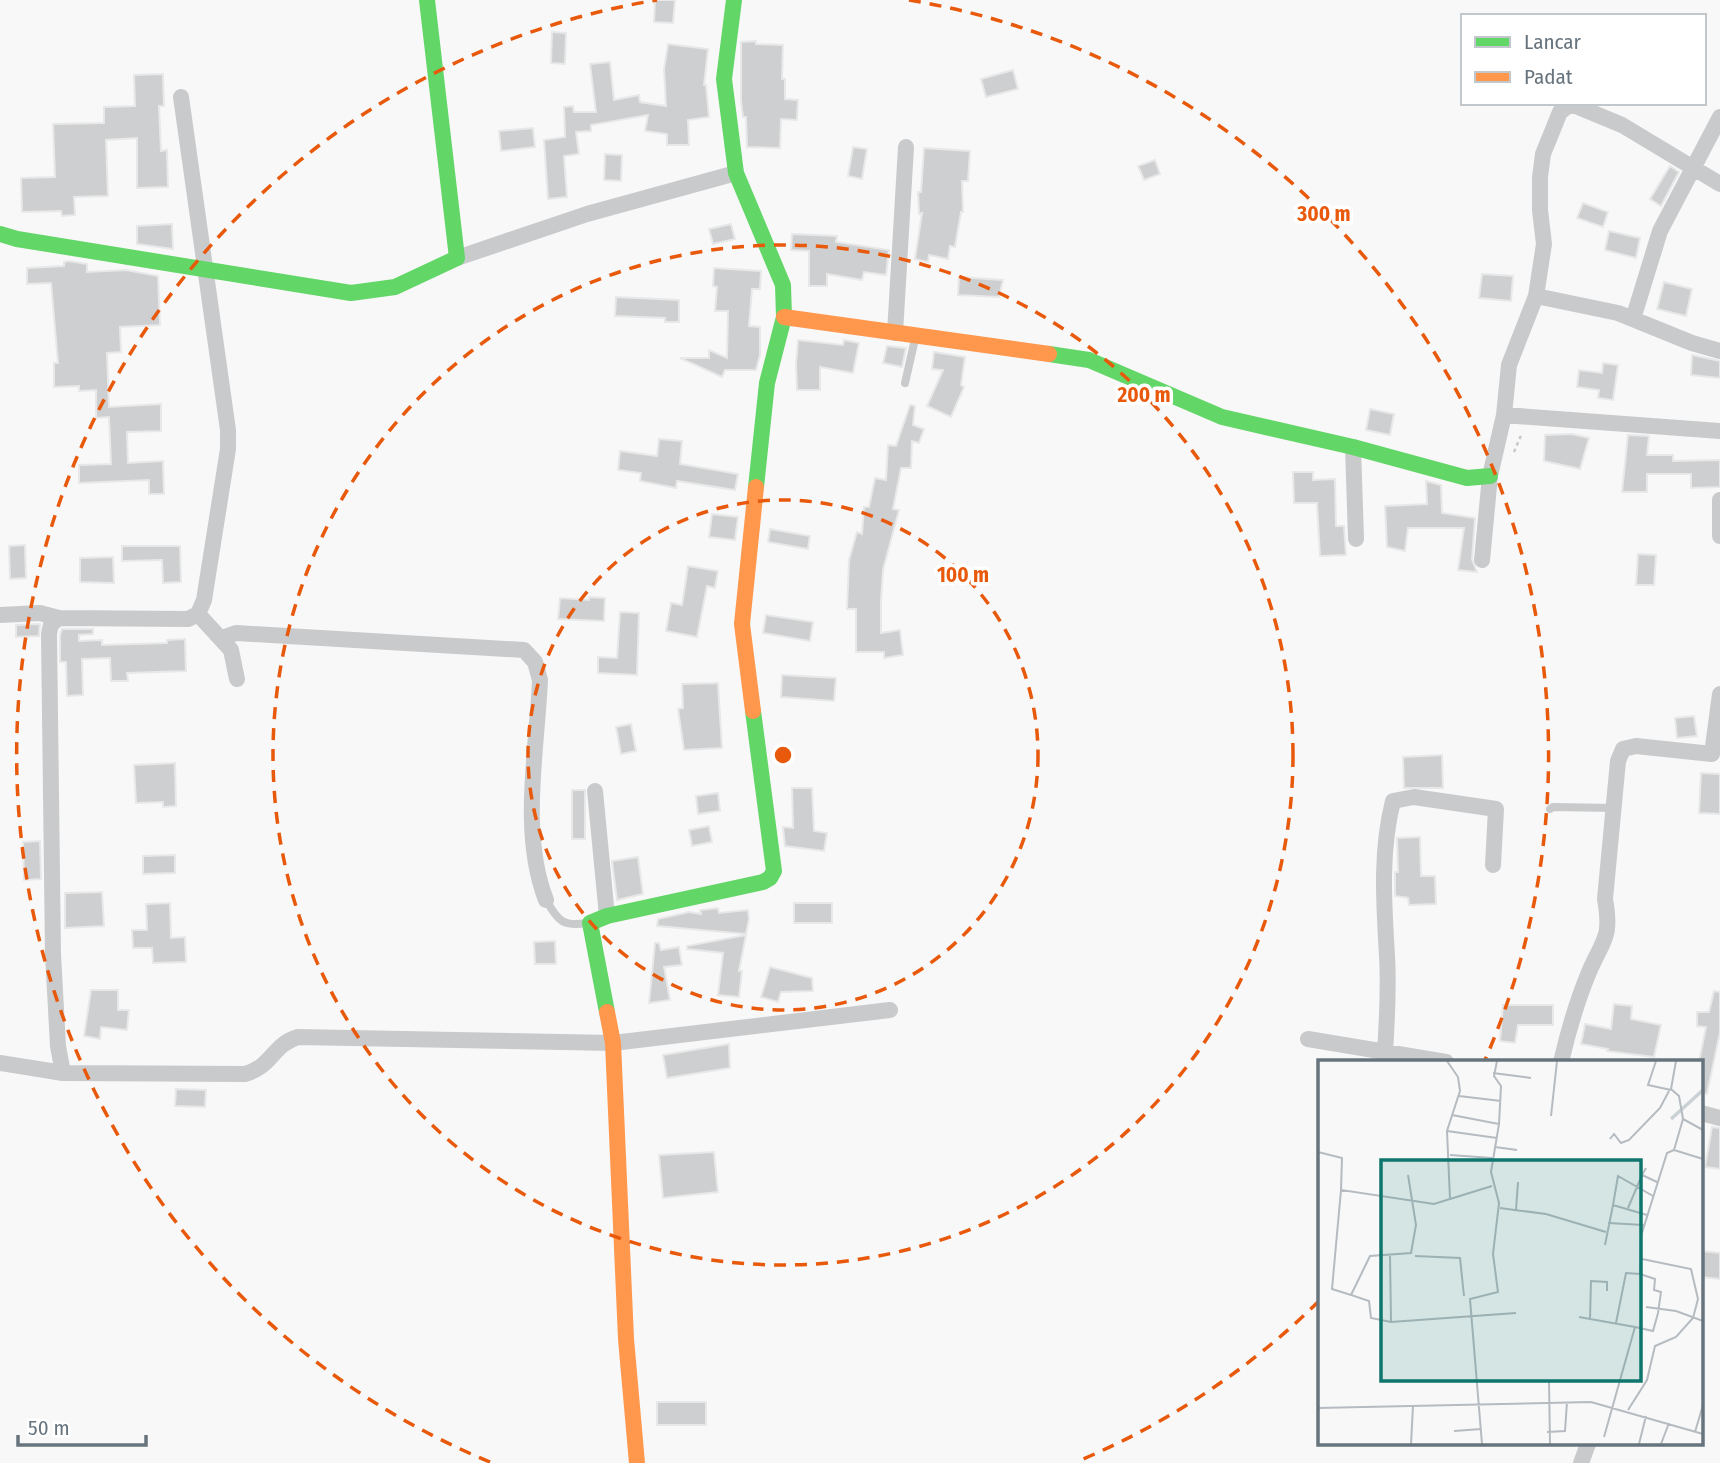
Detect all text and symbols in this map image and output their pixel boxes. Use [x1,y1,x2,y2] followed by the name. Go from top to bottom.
[1461,14,1706,105] legend
[1524,29,1582,55] text: Lancar
[1524,64,1573,90] text: Padat
[1296,201,1351,227] text: 300 m
[1116,382,1171,408] text: 200 m
[937,562,989,588] text: 100 m
[771,743,795,767] centre of rings
[1318,1060,1702,1446] inset map
[18,1404,145,1448] scale bar
[28,1415,70,1441] text: 50 m

